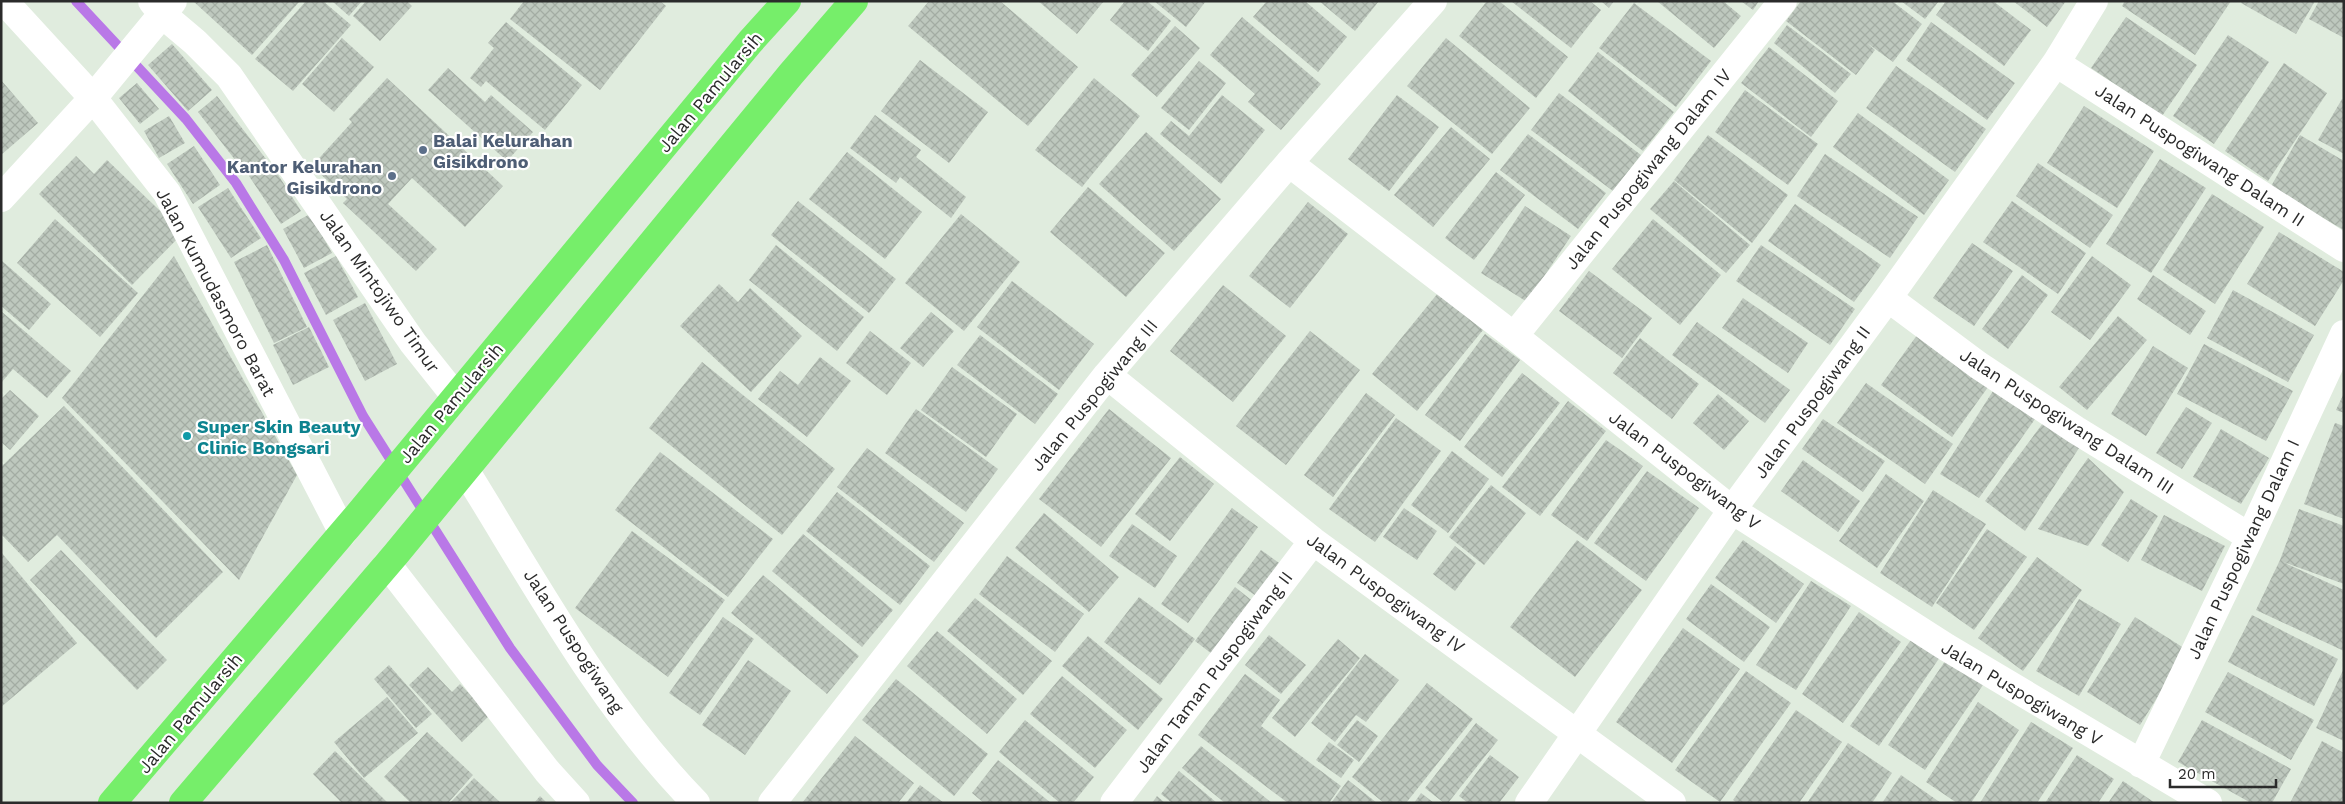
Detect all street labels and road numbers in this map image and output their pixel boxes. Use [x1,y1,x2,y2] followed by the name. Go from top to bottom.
[654,28,766,156] street label: Jalan Pamularsih
[1561,64,1736,274] street label: Jalan Puspogiwang Dalam IV
[2091,79,2309,231] street label: Jalan Puspogiwang Dalam II
[152,184,280,400] street label: Jalan Kumudasmoro Barat
[316,205,444,377] street label: Jalan Mintojiwo Timur
[1026,315,1162,475] street label: Jalan Puspogiwang III
[1750,322,1874,482] street label: Jalan Puspogiwang II
[395,339,507,467] street label: Jalan Pamularsih
[1956,344,2178,498] street label: Jalan Puspogiwang Dalam III
[1605,406,1765,534] street label: Jalan Puspogiwang V
[2183,436,2303,662] street label: Jalan Puspogiwang Dalam I
[1303,529,1469,658] street label: Jalan Puspogiwang IV
[520,565,628,717] street label: Jalan Puspogiwang
[1131,567,1297,777] street label: Jalan Taman Puspogiwang II
[1938,637,2107,750] street label: Jalan Puspogiwang V
[134,649,246,777] street label: Jalan Pamularsih

